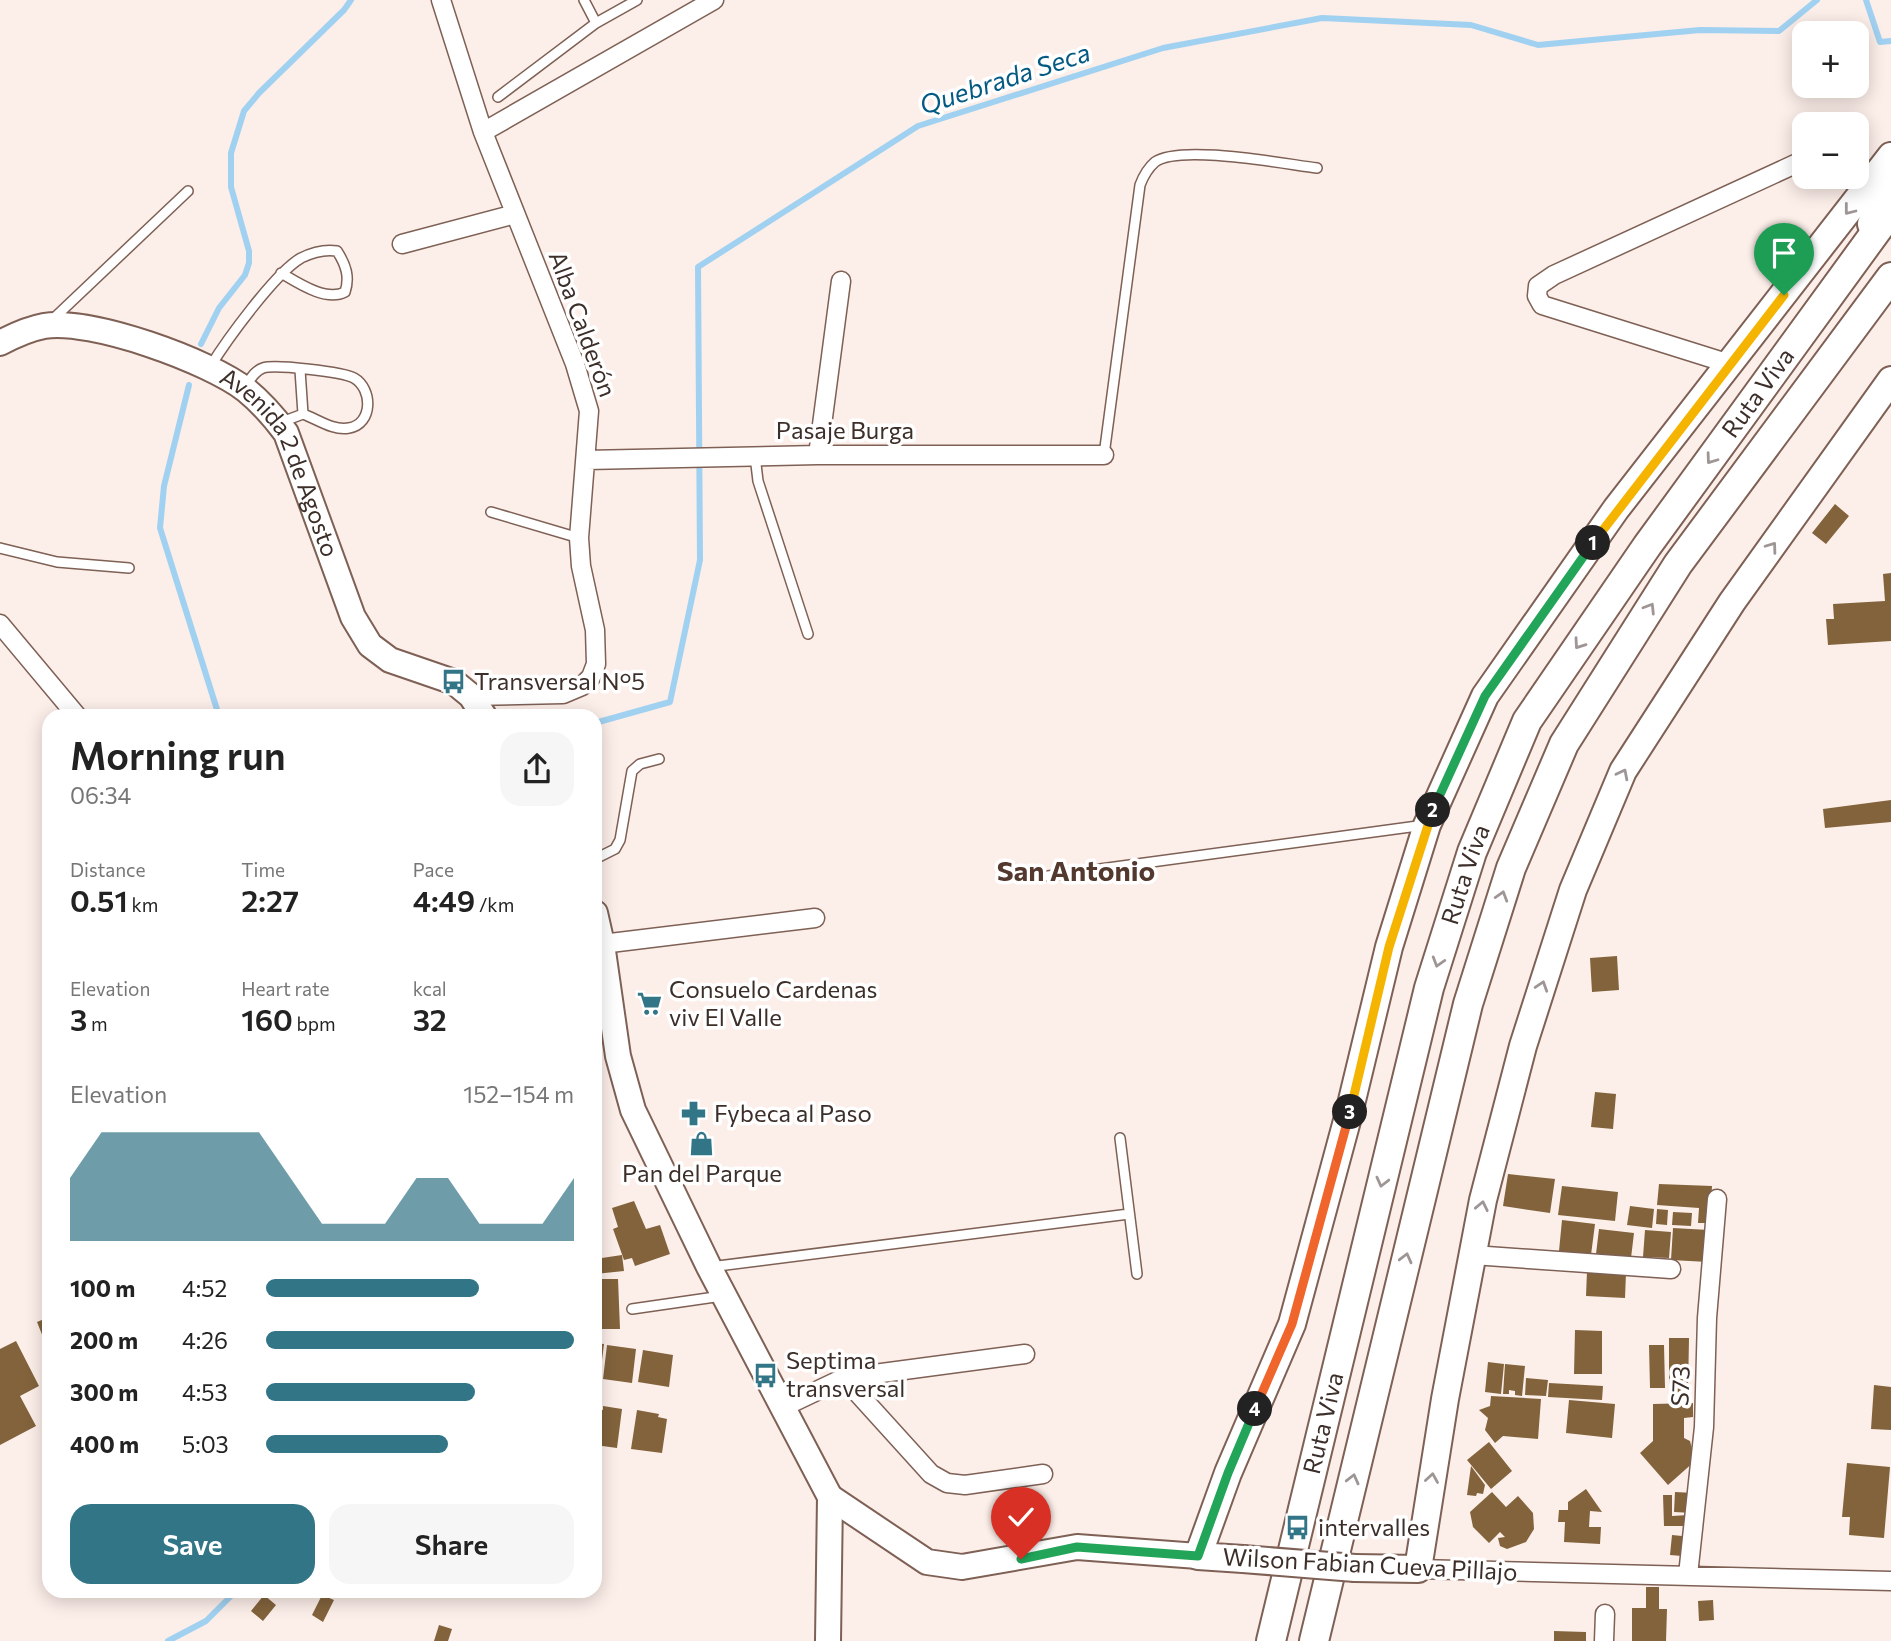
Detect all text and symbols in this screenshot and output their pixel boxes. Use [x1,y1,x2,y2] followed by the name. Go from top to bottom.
[1792,21,1869,189] map controls
[1792,21,1869,98] button: +
[915,35,1094,120] water label: Quebrada Seca
[1792,112,1869,189] button: −
[1845,202,1858,215] one-way arrow
[1754,223,1814,295] pin
[1765,234,1803,272] icon: arrive
[544,247,623,400] street label: Alba Calderón
[1715,342,1799,443] street label: Ruta Viva
[216,361,346,560] street label: Avenida 2 de Agosto
[776,415,914,444] street label: Pasaje Burga
[1707,451,1719,463] one-way arrow
[1576,526,1610,560] pin: 1
[1588,531,1597,554] text: 1
[1764,542,1776,555] one-way arrow
[1642,603,1654,616] one-way arrow
[1575,636,1588,649] one-way arrow
[474,666,645,695] place label: Transversal N°5
[440,668,468,696] bus stop icon: Transversal N°5
[70,731,286,778] text: Morning run
[500,732,574,806] button: share
[1614,769,1628,781] one-way arrow
[70,781,131,809] text: 06:34
[1416,792,1450,828] pin: 2
[1427,798,1438,821] text: 2
[1434,820,1495,928] street label: Ruta Viva
[997,853,1155,887] district label: San Antonio
[70,858,146,881] text: Distance
[241,858,285,881] text: Time
[413,858,454,881] text: Pace
[70,881,128,918] text: 0.51
[241,881,299,918] text: 2:27
[413,881,475,918] text: 4:49
[1494,891,1508,903] one-way arrow
[128,893,158,916] text: km
[475,893,514,916] text: /km
[1431,955,1446,967] one-way arrow
[669,974,877,1031] place label: Consuelo Cardenas viv El Valle
[70,977,150,1000] text: Elevation
[241,977,330,1000] text: Heart rate
[413,977,447,1000] text: kcal
[1534,981,1548,993] one-way arrow
[635,990,663,1018] supermarket icon: Consuelo Cardenas viv El Valle
[70,1000,87,1037] text: 3
[241,1000,293,1037] text: 160
[413,1000,447,1037] text: 32
[87,1012,108,1035] text: m
[293,1012,336,1035] text: bpm
[70,1080,167,1108] text: Elevation
[463,1080,574,1108] text: 152–154 m
[1332,1094,1368,1130] pin: 3
[714,1098,872,1127] place label: Fybeca al Paso
[680,1100,708,1128] pharmacy icon: Fybeca al Paso
[1344,1100,1355,1123] text: 3
[688,1129,716,1157] shop icon: Pan del Parque
[622,1158,782,1187] place label: Pan del Parque
[1376,1176,1390,1188] one-way arrow
[1474,1200,1489,1212] one-way arrow
[1398,1252,1412,1264] one-way arrow
[70,1274,135,1302] text: 100 m
[182,1274,227,1302] text: 4:52
[70,1326,138,1354] text: 200 m
[182,1326,228,1354] text: 4:26
[786,1345,905,1402] place label: Septima transversal
[752,1361,780,1389] bus stop icon: Septima transversal
[1664,1365,1695,1407] street label: S73
[1296,1369,1349,1477] street label: Ruta Viva
[70,1378,138,1406] text: 300 m
[182,1378,228,1406] text: 4:53
[1238,1392,1272,1426] pin: 4
[1249,1397,1260,1420] text: 4
[70,1430,139,1458] text: 400 m
[182,1430,229,1458] text: 5:03
[1424,1472,1439,1484] one-way arrow
[1344,1473,1359,1485] one-way arrow
[991,1487,1051,1559] pin
[1002,1498,1040,1536] icon: check
[70,1504,315,1584] button: Save
[329,1504,574,1584] button: Share
[1318,1512,1430,1541] place label: intervalles
[1284,1514,1312,1542] bus stop icon: intervalles
[1222,1541,1518,1586] street label: Wilson Fabian Cueva Pillajo

